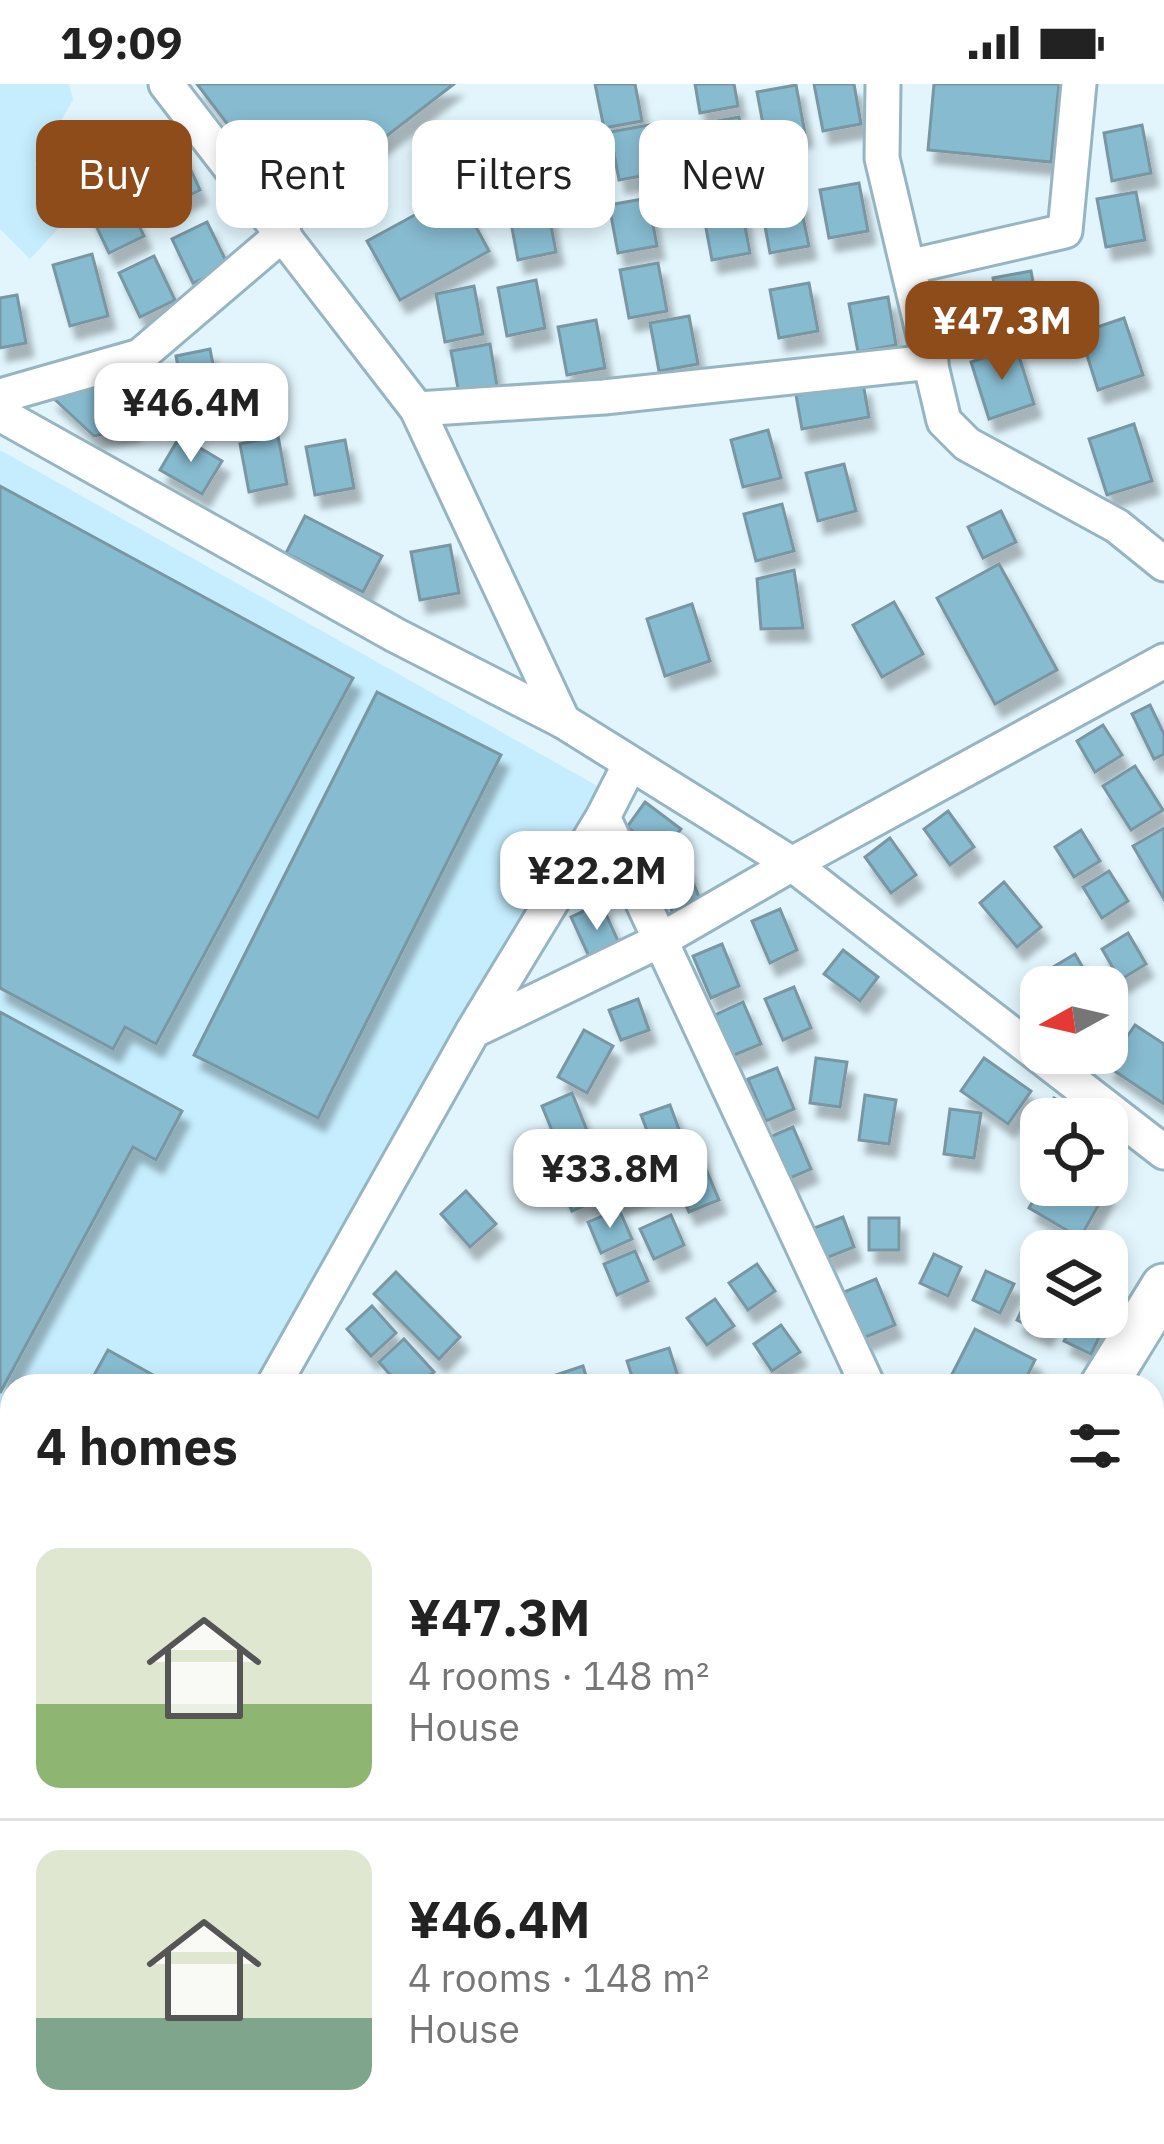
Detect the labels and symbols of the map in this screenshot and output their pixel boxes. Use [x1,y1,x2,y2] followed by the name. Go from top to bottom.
[904,281,1100,383] pin: ¥47.3M
[93,363,289,465] pin: ¥46.4M
[499,831,695,933] pin: ¥22.2M
[1020,966,1128,1074] north arrow
[512,1129,708,1231] pin: ¥33.8M

